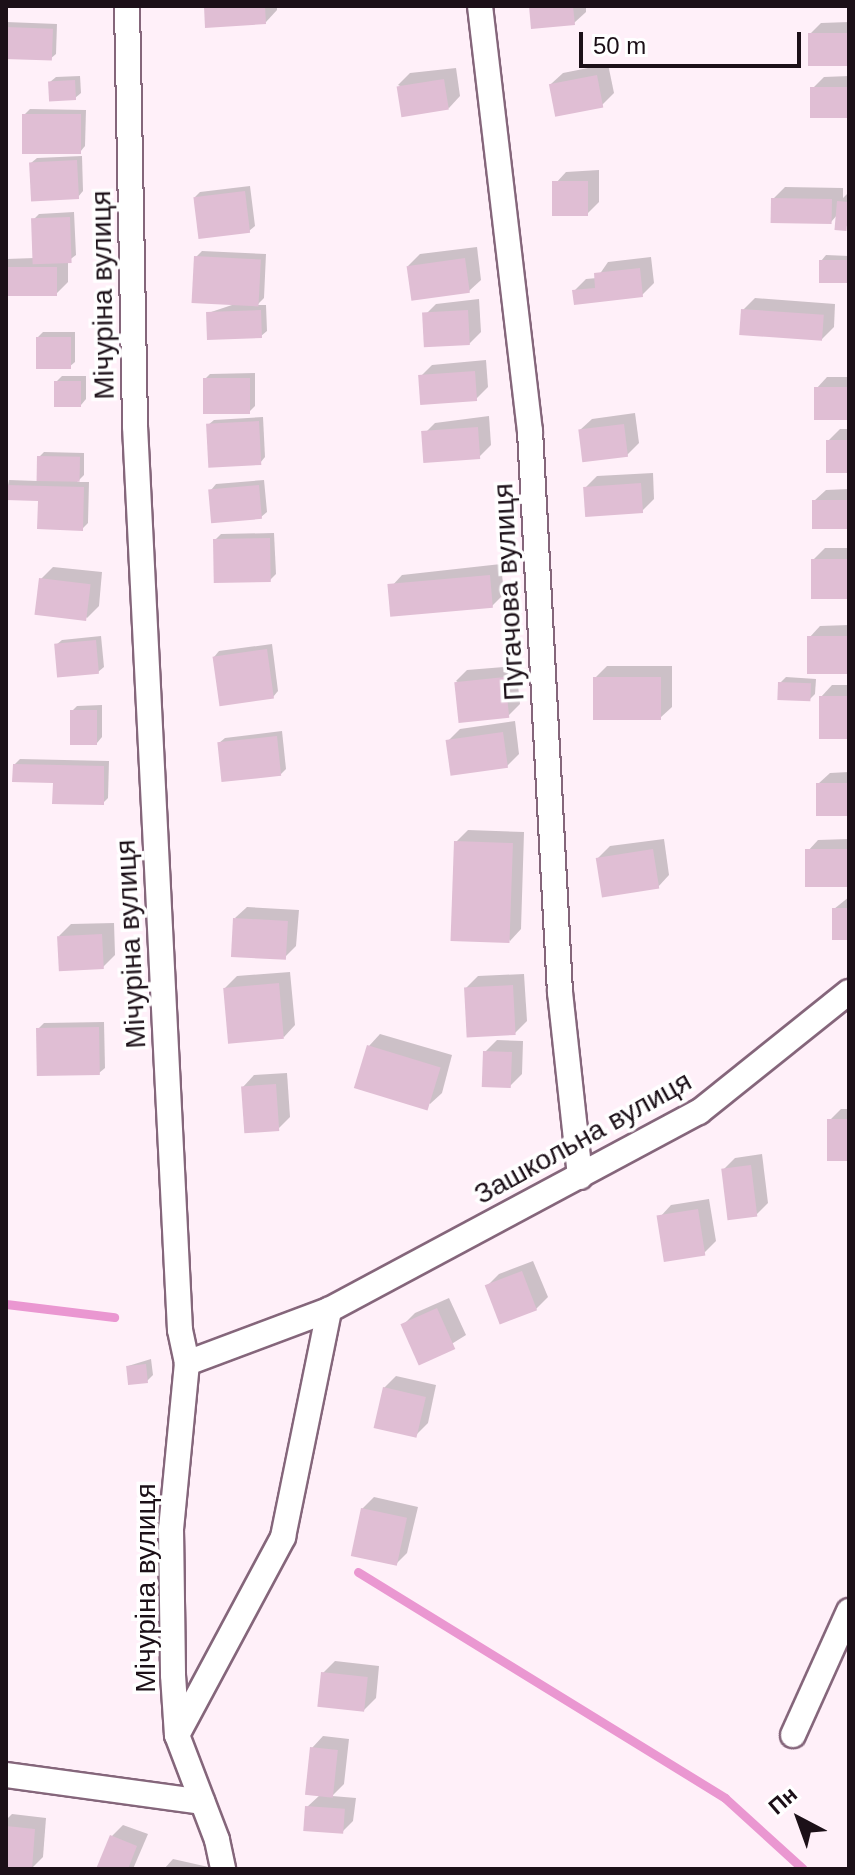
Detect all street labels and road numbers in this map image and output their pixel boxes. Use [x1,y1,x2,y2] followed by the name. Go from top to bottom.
[84,190,122,400] street label: Мічуріна вулиця
[487,482,531,702] street label: Пугачова вулиця
[109,839,153,1049] street label: Мічуріна вулиця
[469,1064,697,1212] street label: Зашкольна вулиця
[129,1483,163,1693] street label: Мічуріна вулиця

